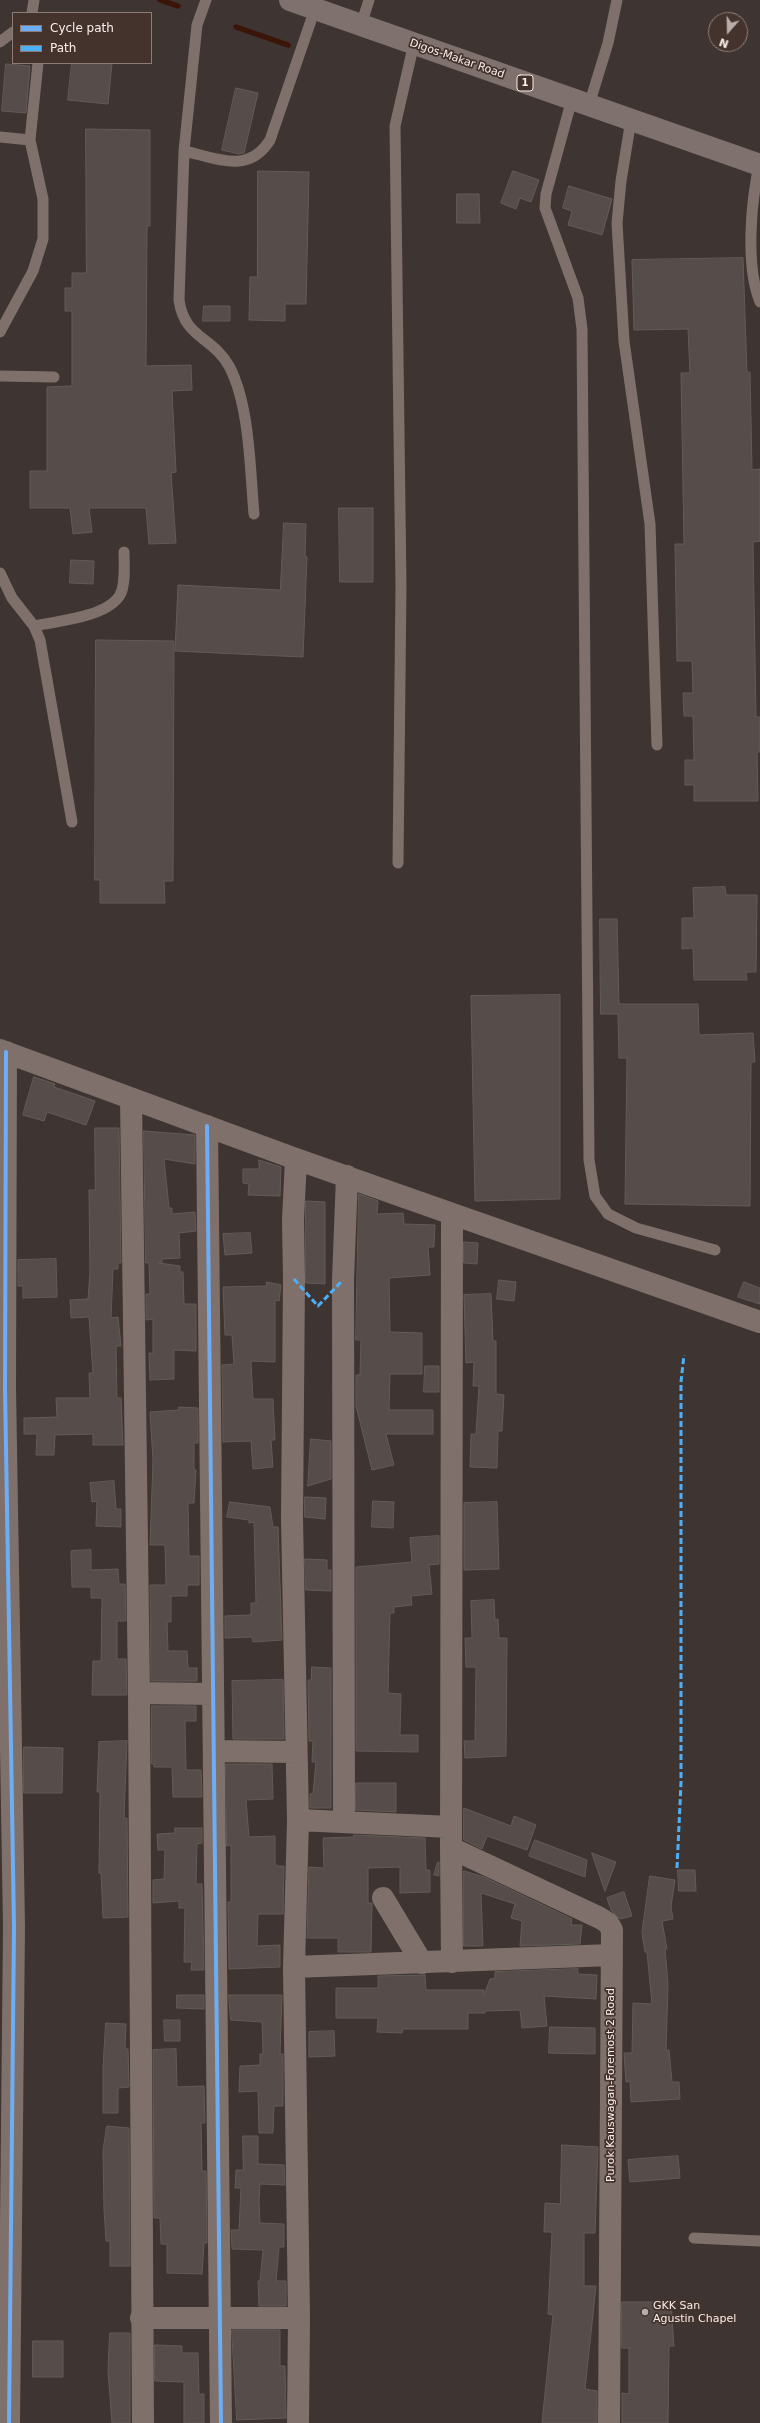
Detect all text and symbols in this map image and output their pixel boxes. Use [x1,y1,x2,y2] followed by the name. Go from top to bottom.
[12,12,152,64] legend
[708,12,748,52] north arrow
[50,21,114,35] text: Cycle path
[718,35,731,50] text: N
[408,37,506,81] street label: Digos-Makar Road
[50,41,76,55] text: Path
[517,75,533,91] road number: 1
[604,1988,618,2182] street label: Purok Kauswagan-Foremost 2 Road
[653,2299,736,2325] place label: GKK San Agustin Chapel
[640,2307,650,2317] marker: GKK San Agustin Chapel

